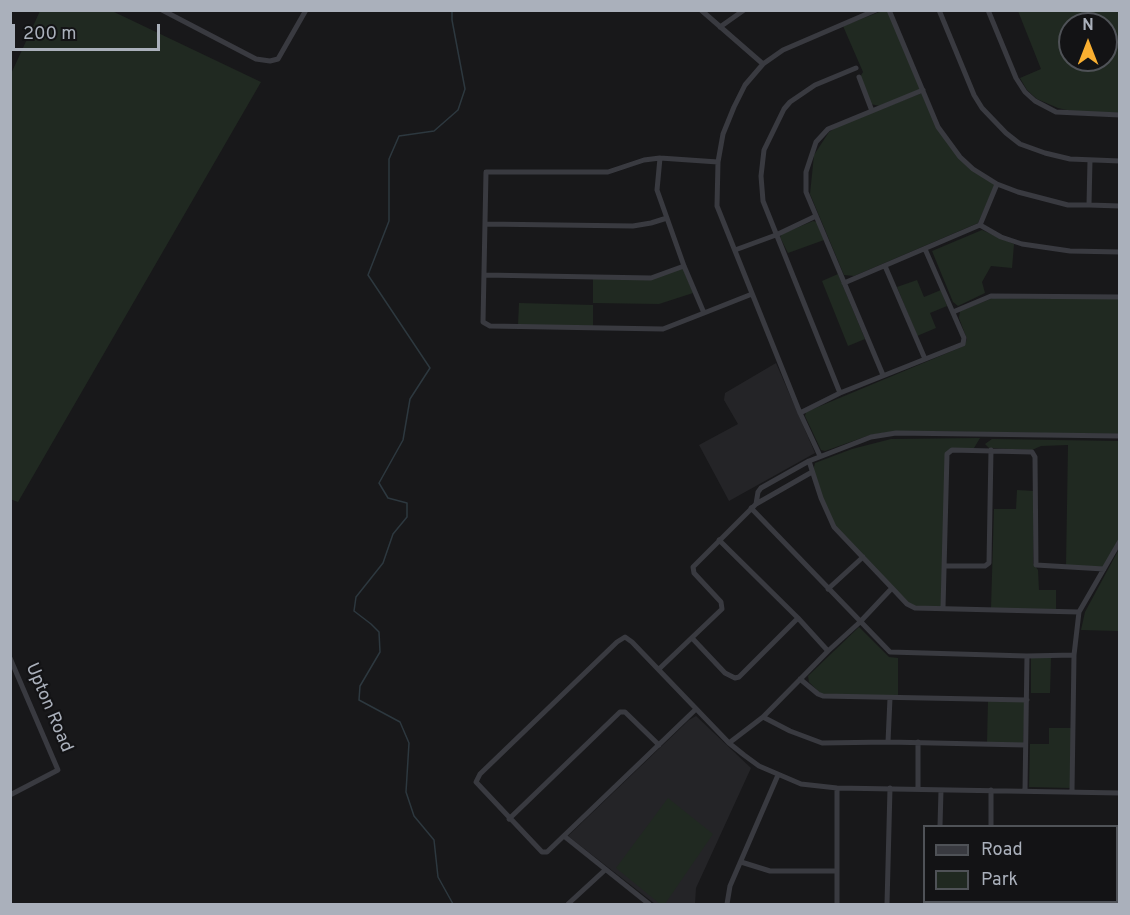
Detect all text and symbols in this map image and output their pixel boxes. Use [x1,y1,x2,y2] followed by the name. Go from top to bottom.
[15,12,164,50] scale bar
[1058,12,1118,72] north arrow
[1082,16,1094,36] text: N
[23,23,76,46] text: 200 m
[19,660,77,756] street label: Upton Road
[923,825,1118,903] legend
[981,839,1023,862] text: Road
[981,869,1018,892] text: Park

